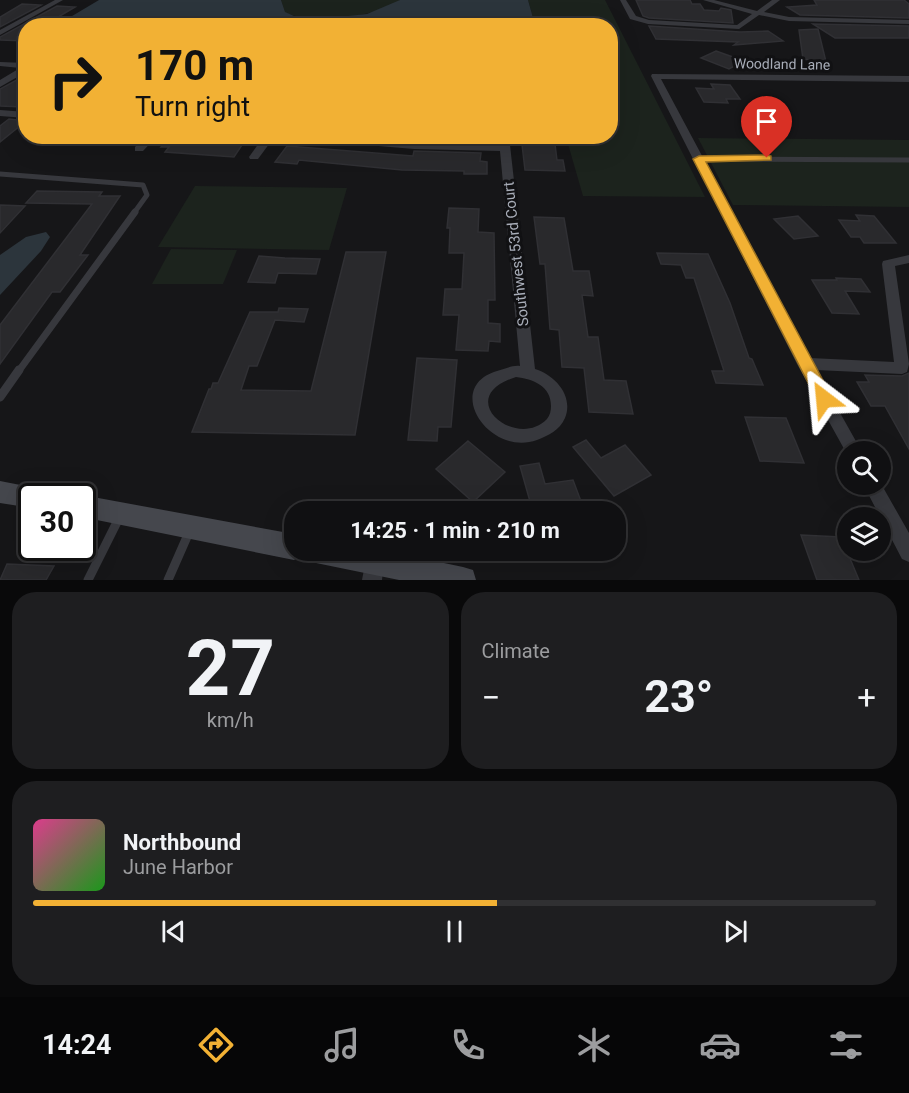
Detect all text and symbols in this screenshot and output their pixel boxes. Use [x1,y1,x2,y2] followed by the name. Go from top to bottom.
[135,41,254,90] text: 170 m
[36,42,114,120] icon: right
[734,55,830,73] street label: Woodland Lane
[135,91,250,123] text: Turn right
[741,96,792,158] pin
[750,105,783,138] icon: arrive
[499,181,533,327] street label: Southwest 53rd Court
[792,367,856,431] position arrow
[837,441,891,561] map controls
[837,441,891,495] button: search
[18,483,96,561] speed limit sign: 30
[837,507,891,561] button: layers
[350,518,560,543] text: 14:25 · 1 min · 210 m
[185,623,275,714] text: 27
[482,639,550,663] text: Climate
[644,670,713,723] text: 23°
[482,678,500,717] text: −
[857,678,876,717] text: +
[207,708,254,732] text: km/h
[123,830,241,855] text: Northbound
[123,855,233,879] text: June Harbor
[157,915,190,948] icon: previous
[438,915,471,948] icon: pause
[719,915,752,948] icon: next
[195,1024,237,1066] icon: directions
[321,1024,363,1066] icon: music
[447,1024,489,1066] icon: phone
[573,1024,615,1066] icon: climate
[699,1024,741,1066] icon: car
[825,1024,867,1066] icon: filters
[42,1029,112,1061] text: 14:24

